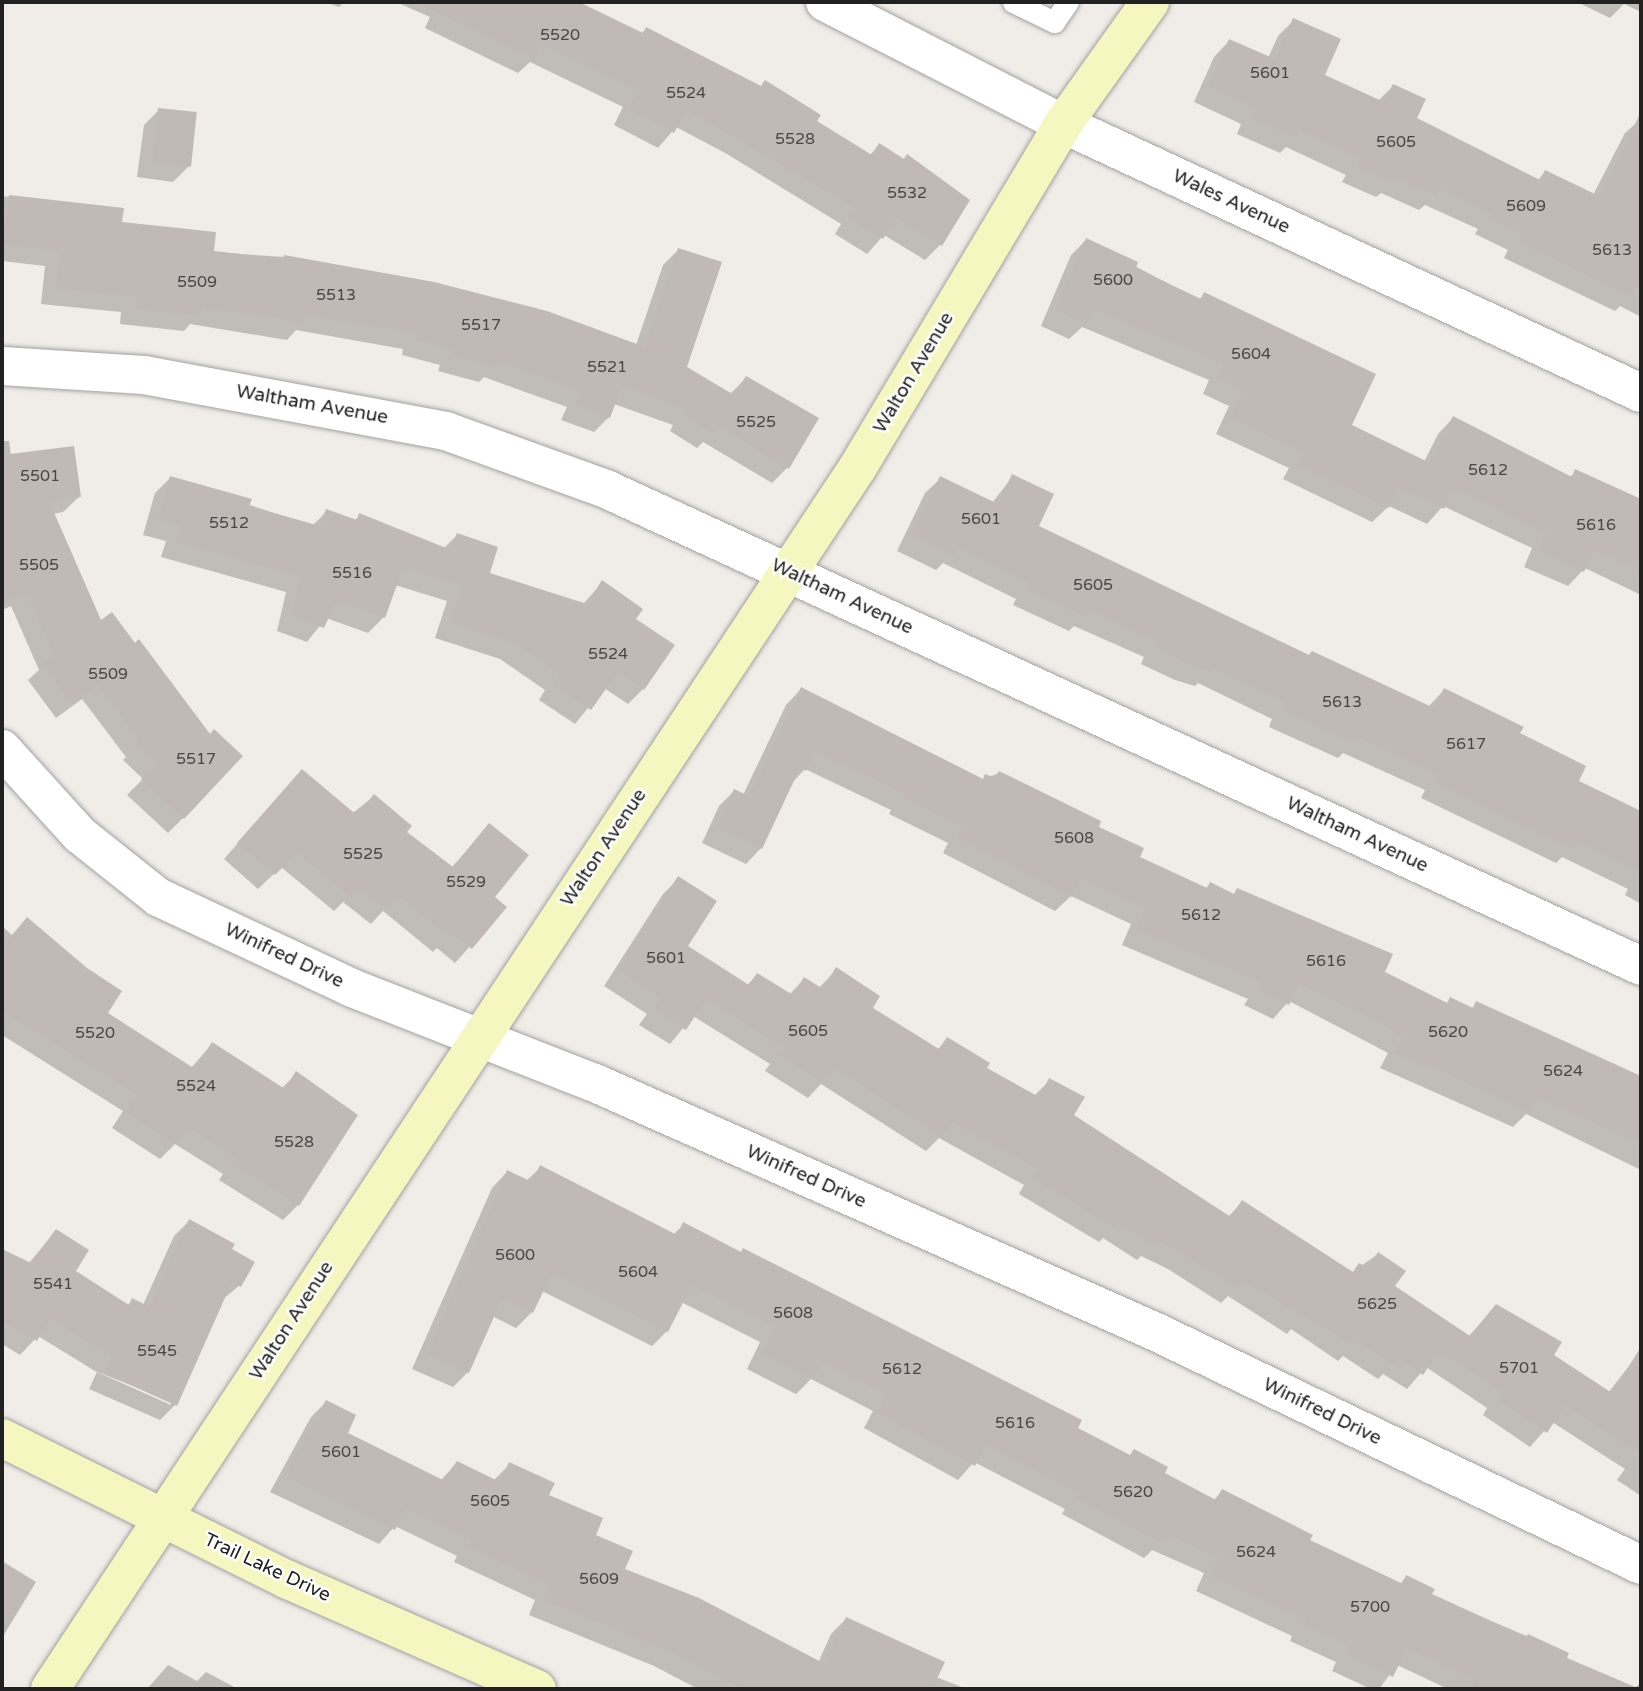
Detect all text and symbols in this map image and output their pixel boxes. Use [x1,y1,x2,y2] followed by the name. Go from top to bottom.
[540,25,580,45] house number: 5520
[1250,63,1290,83] house number: 5601
[666,83,706,103] house number: 5524
[775,129,815,149] house number: 5528
[1376,132,1416,152] house number: 5605
[1169,165,1293,239] street label: Wales Avenue
[887,183,927,203] house number: 5532
[1506,196,1546,216] house number: 5609
[1592,240,1632,260] house number: 5613
[1093,270,1133,290] house number: 5600
[177,272,217,292] house number: 5509
[316,285,356,305] house number: 5513
[869,308,959,438] street label: Walton Avenue
[461,315,501,335] house number: 5517
[1231,344,1271,364] house number: 5604
[587,357,627,377] house number: 5521
[234,380,390,430] street label: Waltham Avenue
[736,412,776,432] house number: 5525
[1468,460,1508,480] house number: 5612
[20,466,60,486] house number: 5501
[961,509,1001,529] house number: 5601
[209,513,249,533] house number: 5512
[1576,515,1616,535] house number: 5616
[768,554,916,640] street label: Waltham Avenue
[19,555,59,575] house number: 5505
[332,563,372,583] house number: 5516
[1073,575,1113,595] house number: 5605
[588,644,628,664] house number: 5524
[88,664,128,684] house number: 5509
[1322,692,1362,712] house number: 5613
[1446,734,1486,754] house number: 5617
[176,749,216,769] house number: 5517
[556,785,652,911] street label: Walton Avenue
[1283,792,1431,878] street label: Waltham Avenue
[1054,828,1094,848] house number: 5608
[343,844,383,864] house number: 5525
[446,872,486,892] house number: 5529
[1181,905,1221,925] house number: 5612
[221,918,347,994] street label: Winifred Drive
[646,948,686,968] house number: 5601
[1306,951,1346,971] house number: 5616
[788,1021,828,1041] house number: 5605
[1428,1022,1468,1042] house number: 5620
[75,1023,115,1043] house number: 5520
[1543,1061,1583,1081] house number: 5624
[176,1076,216,1096] house number: 5524
[274,1132,314,1152] house number: 5528
[743,1140,869,1214] street label: Winifred Drive
[495,1245,535,1265] house number: 5600
[245,1257,339,1385] street label: Walton Avenue
[618,1262,658,1282] house number: 5604
[33,1274,73,1294] house number: 5541
[1357,1294,1397,1314] house number: 5625
[773,1303,813,1323] house number: 5608
[137,1341,177,1361] house number: 5545
[1499,1358,1539,1378] house number: 5701
[882,1359,922,1379] house number: 5612
[1259,1374,1385,1450] street label: Winifred Drive
[995,1413,1035,1433] house number: 5616
[321,1442,361,1462] house number: 5601
[1113,1482,1153,1502] house number: 5620
[470,1491,510,1511] house number: 5605
[200,1529,334,1607] street label: Trail Lake Drive
[1236,1542,1276,1562] house number: 5624
[579,1569,619,1589] house number: 5609
[1350,1597,1390,1617] house number: 5700

